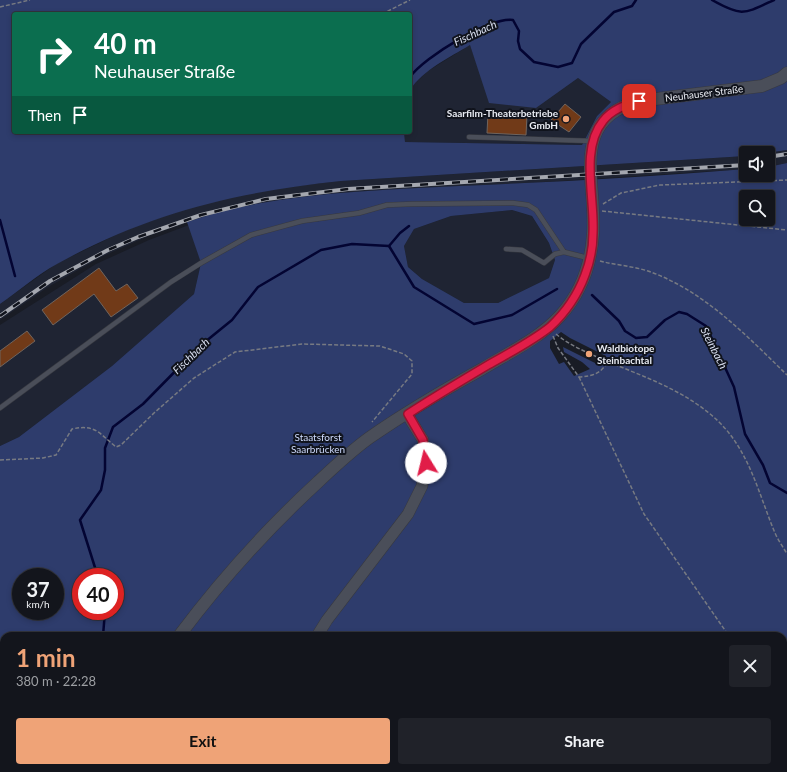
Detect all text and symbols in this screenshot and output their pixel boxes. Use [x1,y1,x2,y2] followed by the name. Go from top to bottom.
[451,17,498,48] water label: Fischbach
[94,26,157,60] text: 40 m
[28,28,80,80] icon: right
[94,60,235,82] text: Neuhauser Straße
[664,82,744,104] street label: Neuhauser Straße
[622,84,656,118] pin
[628,90,650,112] icon: arrive
[69,104,91,126] icon: arrive
[28,106,61,124] text: Then
[447,107,559,131] place label: Saarfilm-Theaterbetriebe GmbH
[561,114,571,124] marker: Saarfilm-Theaterbetriebe GmbH
[739,146,775,226] map controls
[739,146,775,182] button: sound
[739,190,775,226] button: search
[698,325,731,371] water label: Steinbach
[170,335,212,376] water label: Fischbach
[597,342,655,366] place label: Waldbiotope Steinbachtal
[584,349,594,359] marker: Waldbiotope Steinbachtal
[291,431,345,455] park label: Staatsforst Saarbrücken
[405,442,447,484] position arrow
[72,568,124,620] speed limit sign: 40
[26,577,50,601] text: 37
[26,598,50,610] text: km/h
[16,643,76,672] text: 1 min
[729,645,771,687] button: close
[16,673,96,689] text: 380 m · 22:28
[16,718,390,764] button: Exit
[398,718,771,764] button: Share

